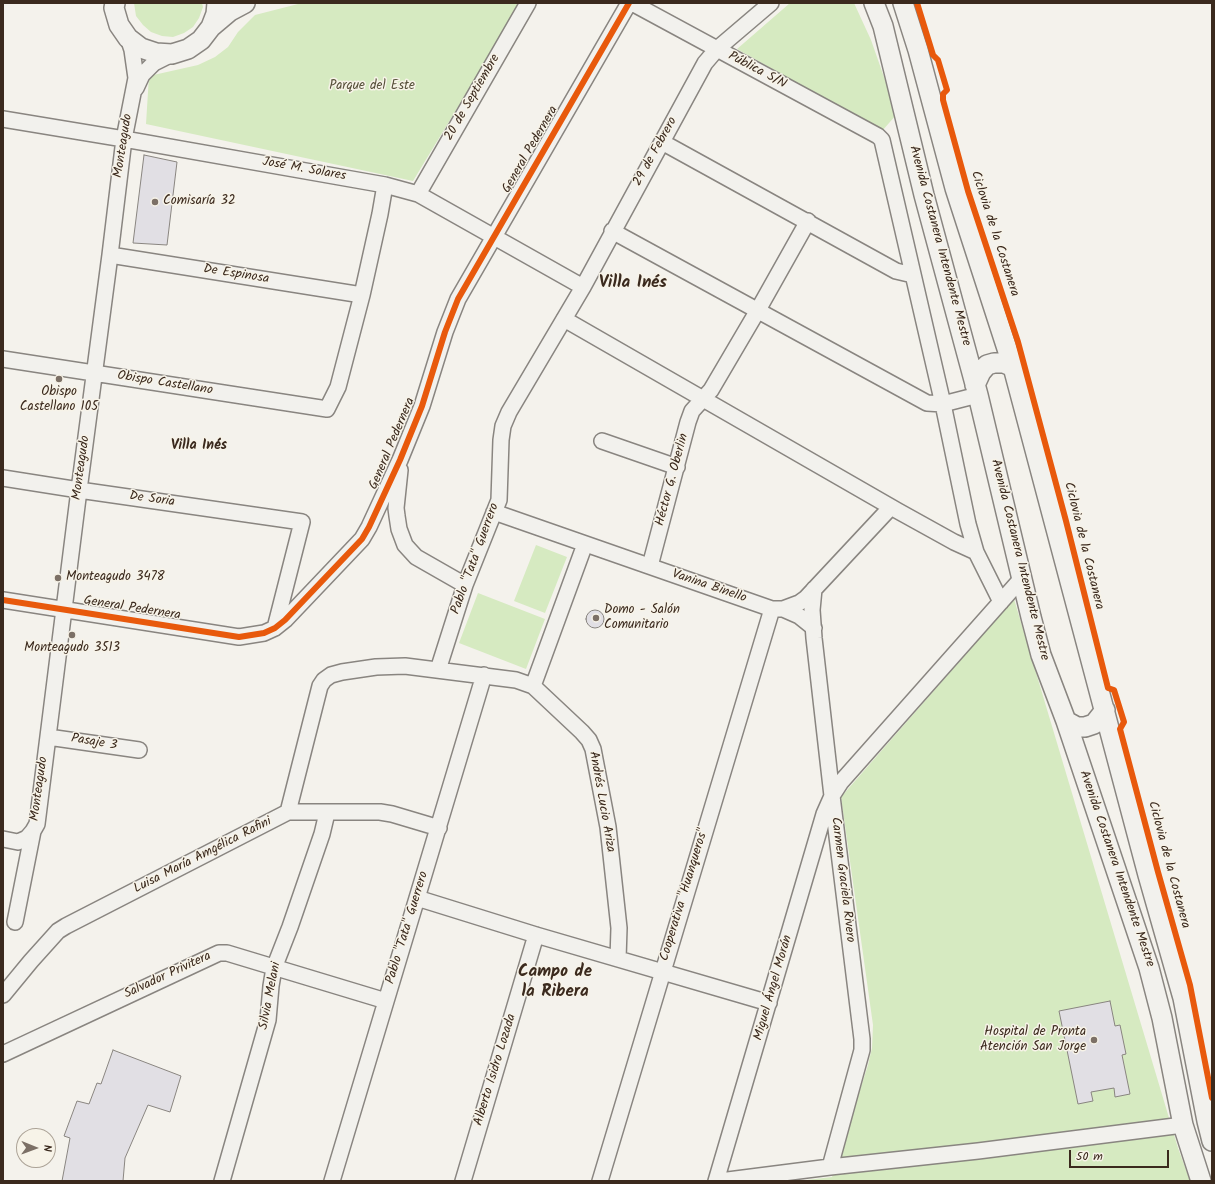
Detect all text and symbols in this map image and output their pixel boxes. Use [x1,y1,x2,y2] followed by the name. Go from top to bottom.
[725,49,789,93] street label: Pública S/N
[442,52,504,144] street label: 20 de Septiembre
[329,79,415,95] park label: Parque del Este
[500,104,562,196] street label: General Pedernera
[111,113,137,179] street label: Monteagudo
[631,115,681,189] street label: 29 de Febrero
[905,144,973,348] street label: Avenida Costanera Intendente Mestre
[261,155,347,185] street label: José M. Solares
[966,169,1022,299] street label: Ciclovia de la Costanera
[163,194,235,210] place label: Comisaría 32
[150,197,160,207] marker: Comisaría 32
[202,262,270,288] street label: De Espinosa
[599,274,667,294] district label: Villa Inés
[116,369,214,399] street label: Obispo Castellano
[54,374,64,384] marker: Obispo Castellano 105
[20,385,98,416] place label: Obispo Castellano 105
[367,396,419,492] street label: General Pedernera
[653,432,693,528] street label: Héctor G. Oberlin
[70,435,94,501] street label: Monteagudo
[171,439,227,455] district label: Villa Inés
[986,458,1052,662] street label: Avenida Costanera Intendente Mestre
[1060,480,1106,612] street label: Ciclovia de la Costanera
[128,489,176,511] street label: De Soria
[449,501,503,617] street label: Pablo "Tata" Guerrero
[670,567,748,607] street label: Vanina Binello
[66,570,164,586] place label: Monteagudo 3478
[53,573,63,583] marker: Monteagudo 3478
[82,594,182,624] street label: General Pedernera
[604,603,680,634] place label: Domo - Salón Comunitario
[591,613,601,623] marker: Domo - Salón Comunitario
[67,630,77,640] marker: Monteagudo 3513
[24,641,120,657] place label: Monteagudo 3513
[70,732,118,754] street label: Pasaje 3
[584,750,618,854] street label: Andrés Lucio Ariza
[28,756,52,822] street label: Monteagudo
[1075,769,1157,969] street label: Avenida Costanera Intendente Mestre
[1143,800,1193,930] street label: Ciclovia de la Costanera
[132,814,274,898] street label: Luisa María Amgélica Rafini
[827,816,857,944] street label: Carmen Graciela Rivero
[657,827,713,963] street label: Cooperativa "Huanqueros"
[383,870,433,986] street label: Pablo "Tata" Guerrero
[752,934,796,1042] street label: Miguel Ángel Morán
[122,949,214,1003] street label: Salvador Privitera
[257,961,285,1031] street label: Silvia Melani
[518,963,592,1003] district label: Campo de la Ribera
[472,1012,520,1128] street label: Alberto Isidro Lozada
[980,1025,1086,1056] place label: Hospital de Pronta Atención San Jorge
[1089,1035,1099,1045] marker: Hospital de Pronta Atención San Jorge
[16,1128,56,1168] north arrow
[1071,1142,1171,1168] scale bar
[38,1145,56,1152] text: N
[1076,1147,1103,1166] text: 50 m

